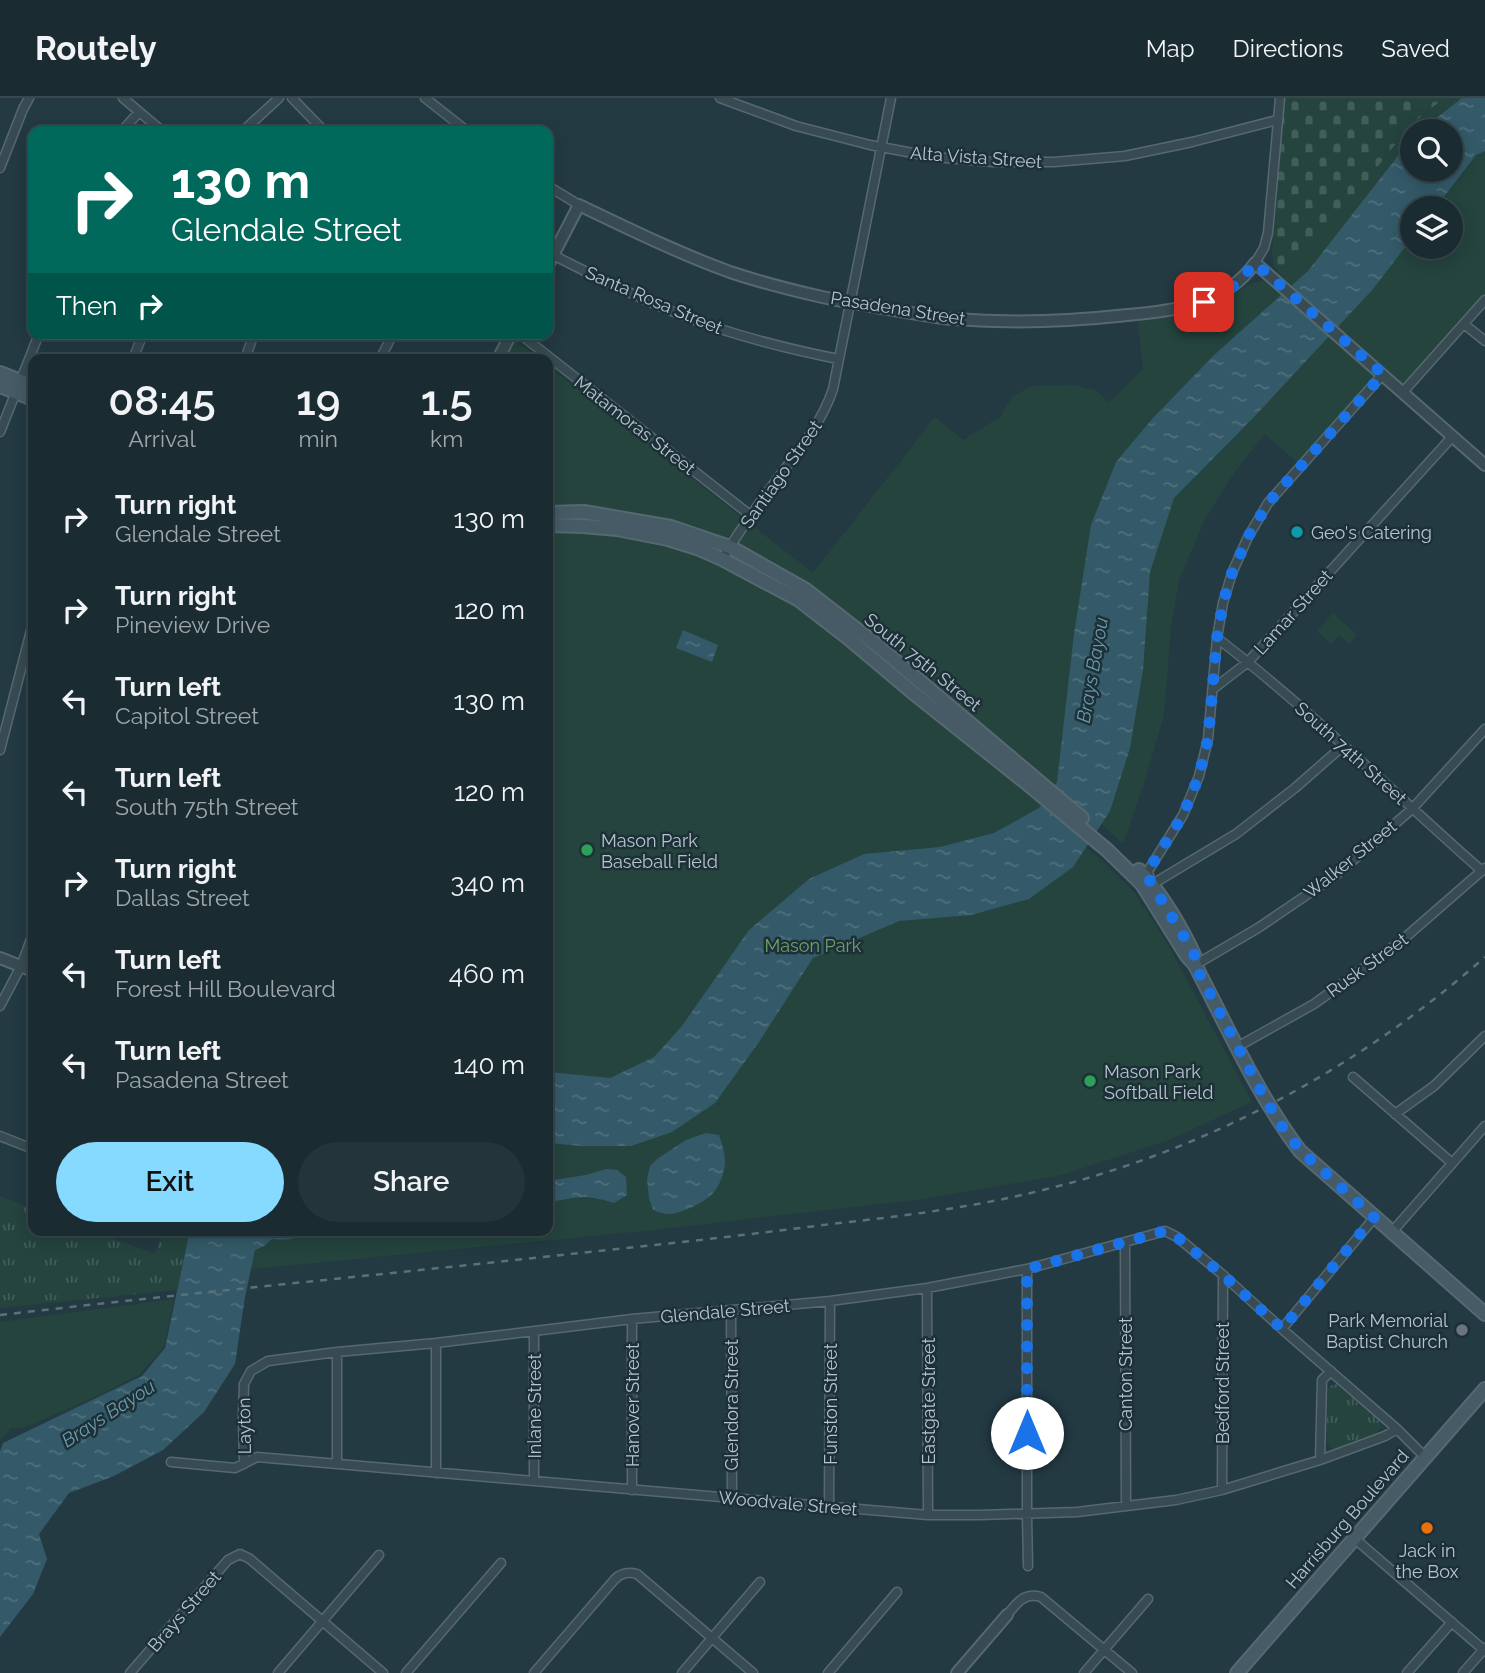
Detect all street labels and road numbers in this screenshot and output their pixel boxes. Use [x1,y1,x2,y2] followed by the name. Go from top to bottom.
[909,142,1043,172] street label: Alta Vista Street
[582,262,726,338] street label: Santa Rosa Street
[829,287,967,329] street label: Pasadena Street
[570,371,700,479] street label: Matamoras Street
[736,416,826,532] street label: Santiago Street
[1249,565,1337,659] street label: Lamar Street
[861,609,985,715] street label: South 75th Street
[1291,697,1411,809] street label: South 74th Street
[1300,815,1400,903] street label: Walker Street
[1322,929,1412,1001] street label: Rusk Street
[659,1295,791,1327] street label: Glendale Street
[1115,1317,1136,1431] street label: Canton Street
[1212,1322,1233,1444] street label: Bedford Street
[918,1337,939,1465] street label: Eastgate Street
[721,1339,742,1471] street label: Glendora Street
[622,1343,643,1467] street label: Hanover Street
[820,1343,841,1465] street label: Funston Street
[524,1353,545,1459] street label: Inlane Street
[233,1397,255,1455] street label: Layton
[1281,1445,1413,1593] street label: Harrisburg Boulevard
[718,1486,858,1520] street label: Woodvale Street
[143,1566,225,1656] street label: Brays Street

